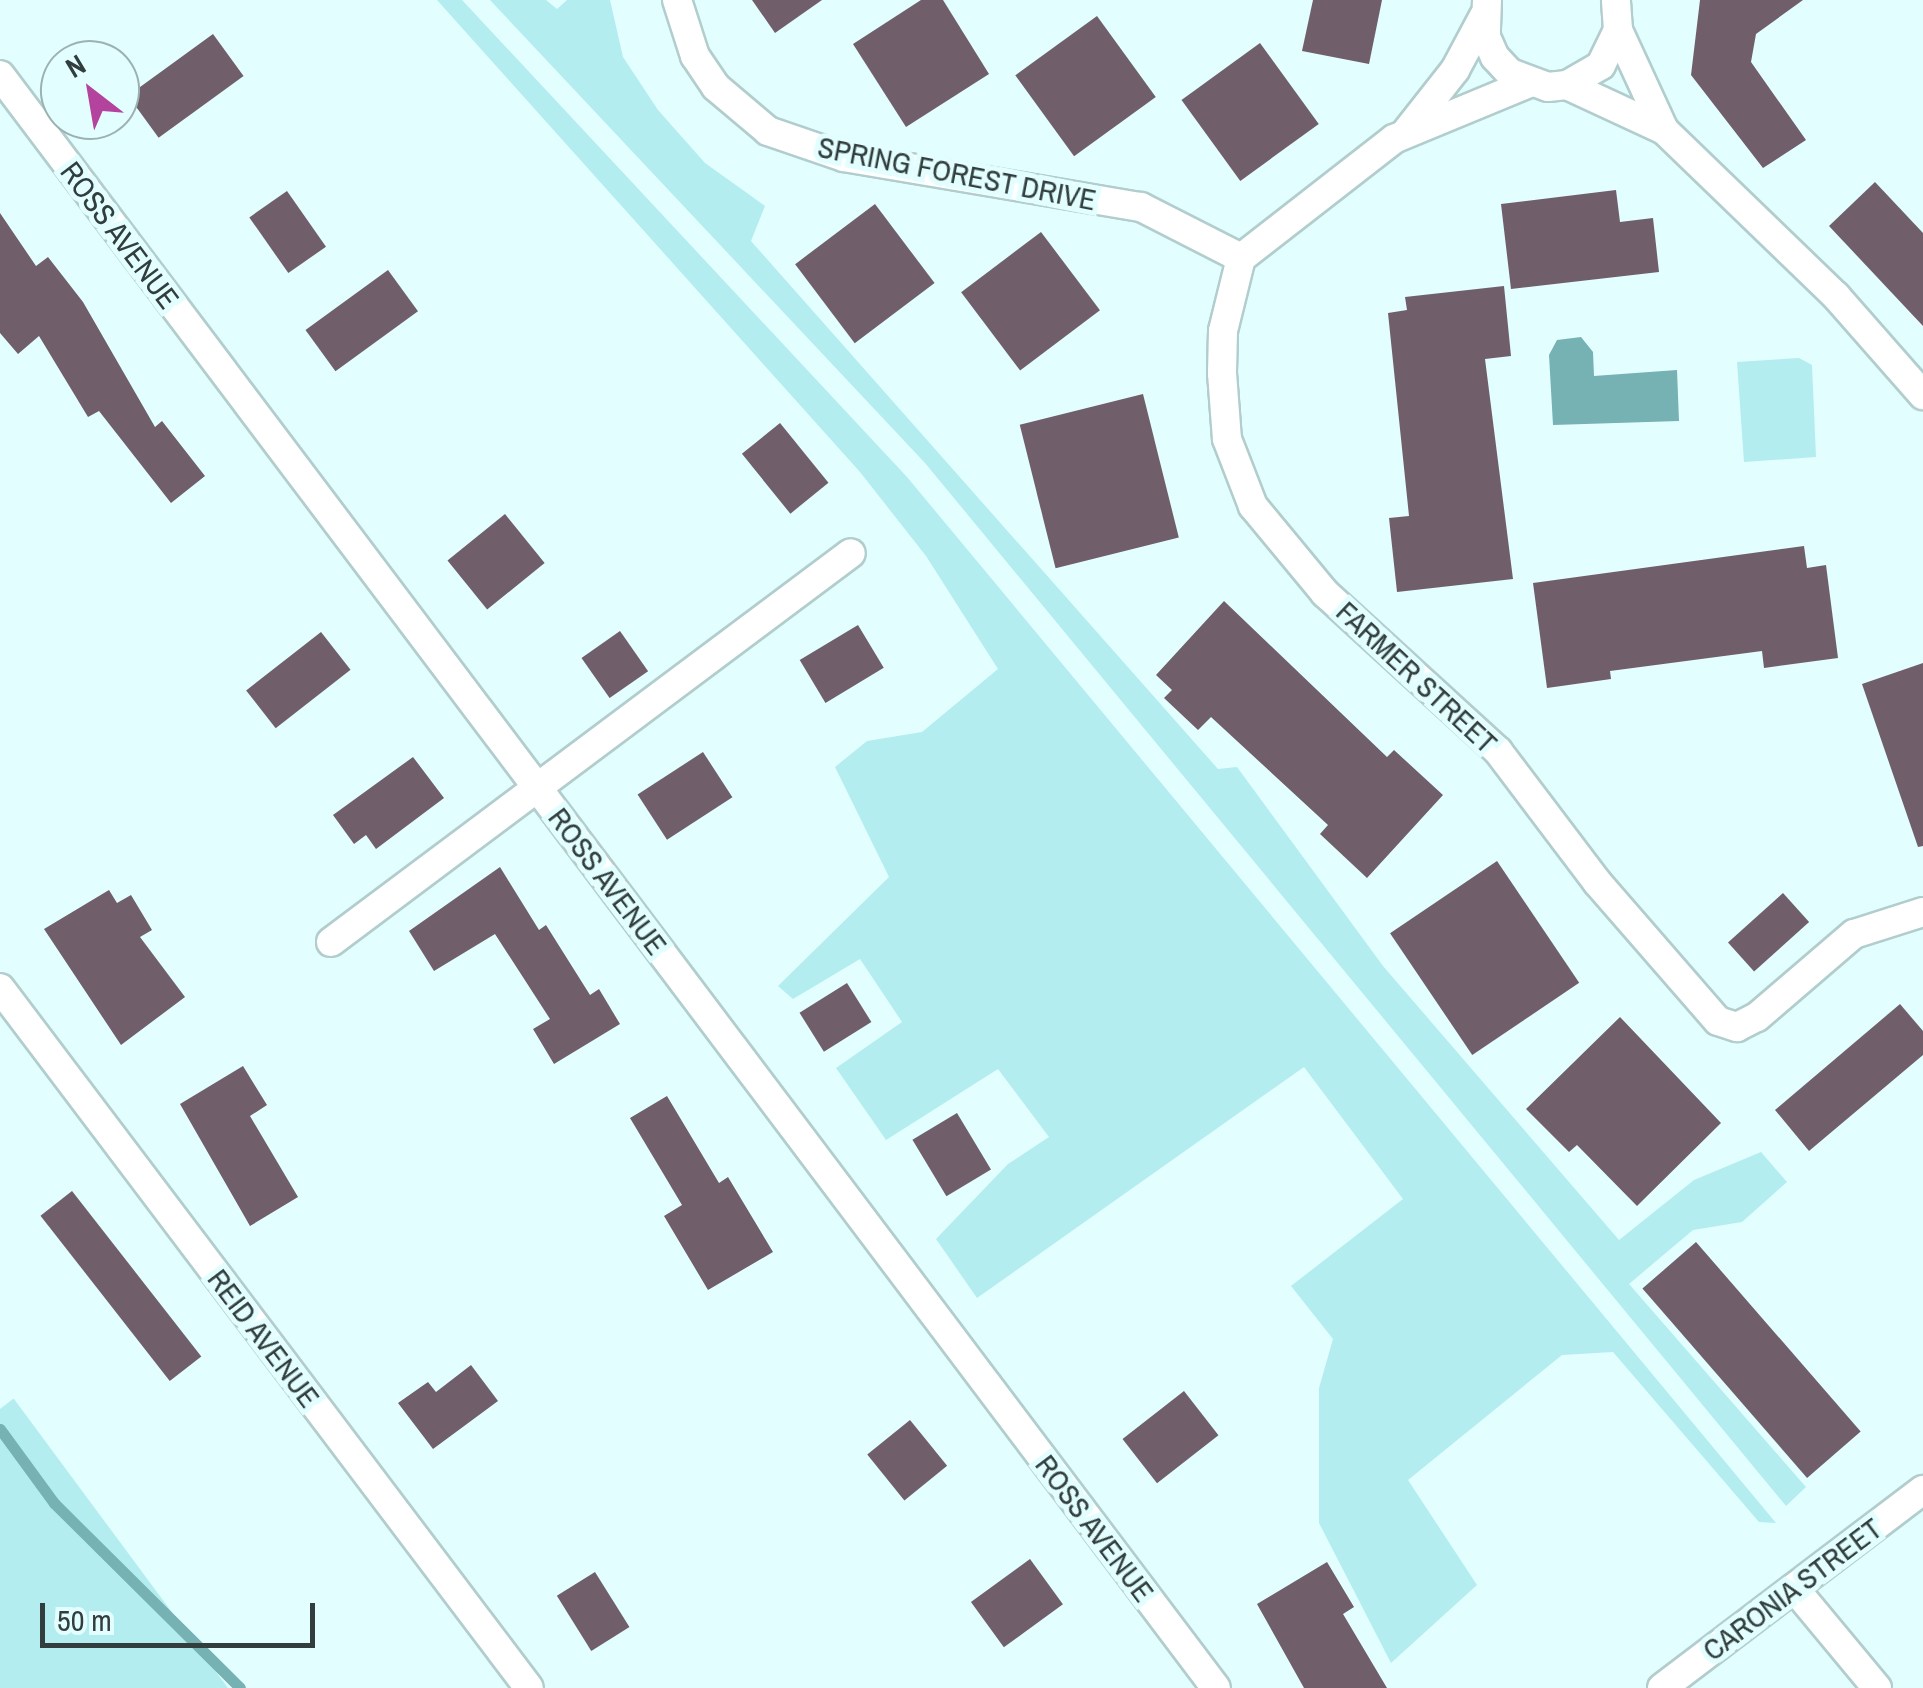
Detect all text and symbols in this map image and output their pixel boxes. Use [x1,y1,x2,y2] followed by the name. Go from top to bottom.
[40,40,140,140] north arrow
[59,45,92,87] text: N
[815,128,1099,218] street label: SPRING FOREST DRIVE
[53,154,187,316] street label: ROSS AVENUE
[1329,593,1505,761] street label: FARMER STREET
[541,800,675,962] street label: ROSS AVENUE
[200,1261,328,1415] street label: REID AVENUE
[1028,1447,1162,1609] street label: ROSS AVENUE
[1695,1510,1889,1668] street label: CARONIA STREET
[45,1583,320,1645] scale bar
[57,1600,112,1640] text: 50 m

